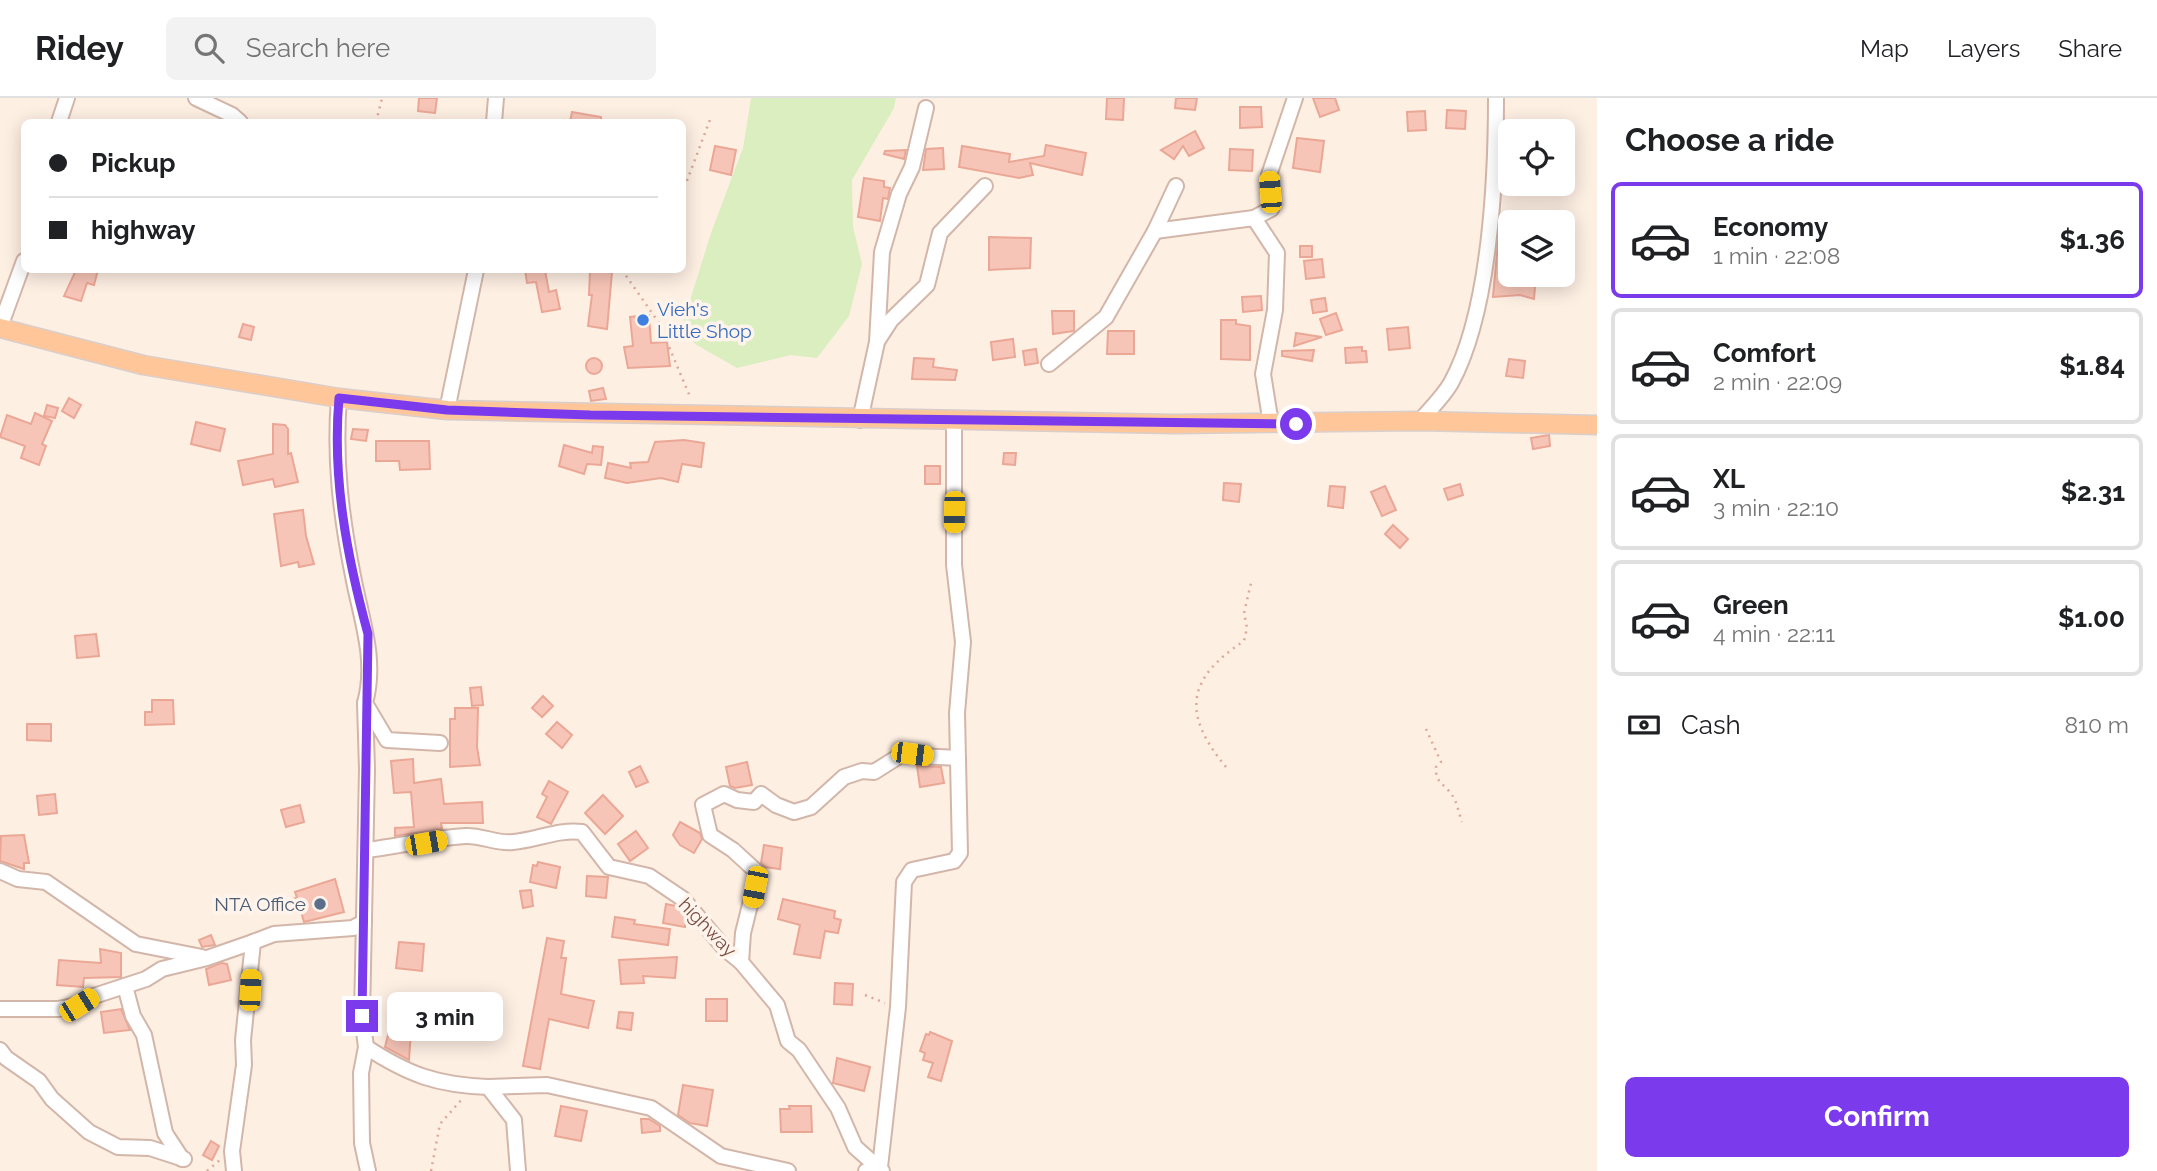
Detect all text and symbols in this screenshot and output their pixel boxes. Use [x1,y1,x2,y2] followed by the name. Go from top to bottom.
[166,17,656,80] search box
[35,29,124,68] text: Ridey
[190,29,228,67] icon: search
[246,33,390,63] text: Search here
[1860,34,1909,63] text: Map
[1947,34,2020,63] text: Layers
[2058,34,2122,63] text: Share
[1498,119,1575,287] map controls
[1498,119,1575,196] button: locate
[1625,121,1834,158] text: Choose a ride
[91,148,176,178] text: Pickup
[1259,170,1282,214] car
[1629,209,1692,272] icon: car
[1498,210,1575,287] button: layers
[1713,212,1828,242] text: Economy
[91,215,195,245] text: highway
[2060,225,2125,255] text: $1.36
[1713,242,1840,269] text: 1 min · 22:08
[657,298,752,342] place label: Vieh's Little Shop
[635,312,651,328] marker: Vieh's Little Shop
[1629,335,1692,398] icon: car
[1713,338,1816,368] text: Comfort
[2059,351,2125,381] text: $1.84
[1713,368,1842,395] text: 2 min · 22:09
[1280,408,1312,440] route start
[1629,461,1692,524] icon: car
[1713,464,1745,494] text: XL
[2061,477,2125,507] text: $2.31
[944,491,965,533] car
[1713,494,1839,521] text: 3 min · 22:10
[1629,587,1692,650] icon: car
[1713,590,1789,620] text: Green
[2058,603,2125,633] text: $1.00
[1713,620,1835,647] text: 4 min · 22:11
[1625,706,1663,744] icon: cash
[1681,710,1741,740] text: Cash
[2064,711,2129,738] text: 810 m
[890,741,935,767] car
[404,829,449,857] car
[741,864,770,910] car
[214,893,306,915] place label: NTA Office
[675,893,741,961] street label: highway
[312,896,328,912] marker: NTA Office
[239,968,262,1012] car
[56,985,103,1025] car
[386,992,502,1040] callout: 3 min
[346,1000,378,1032] route end
[415,1003,475,1030] text: 3 min
[1625,1077,2129,1157] button: Confirm

